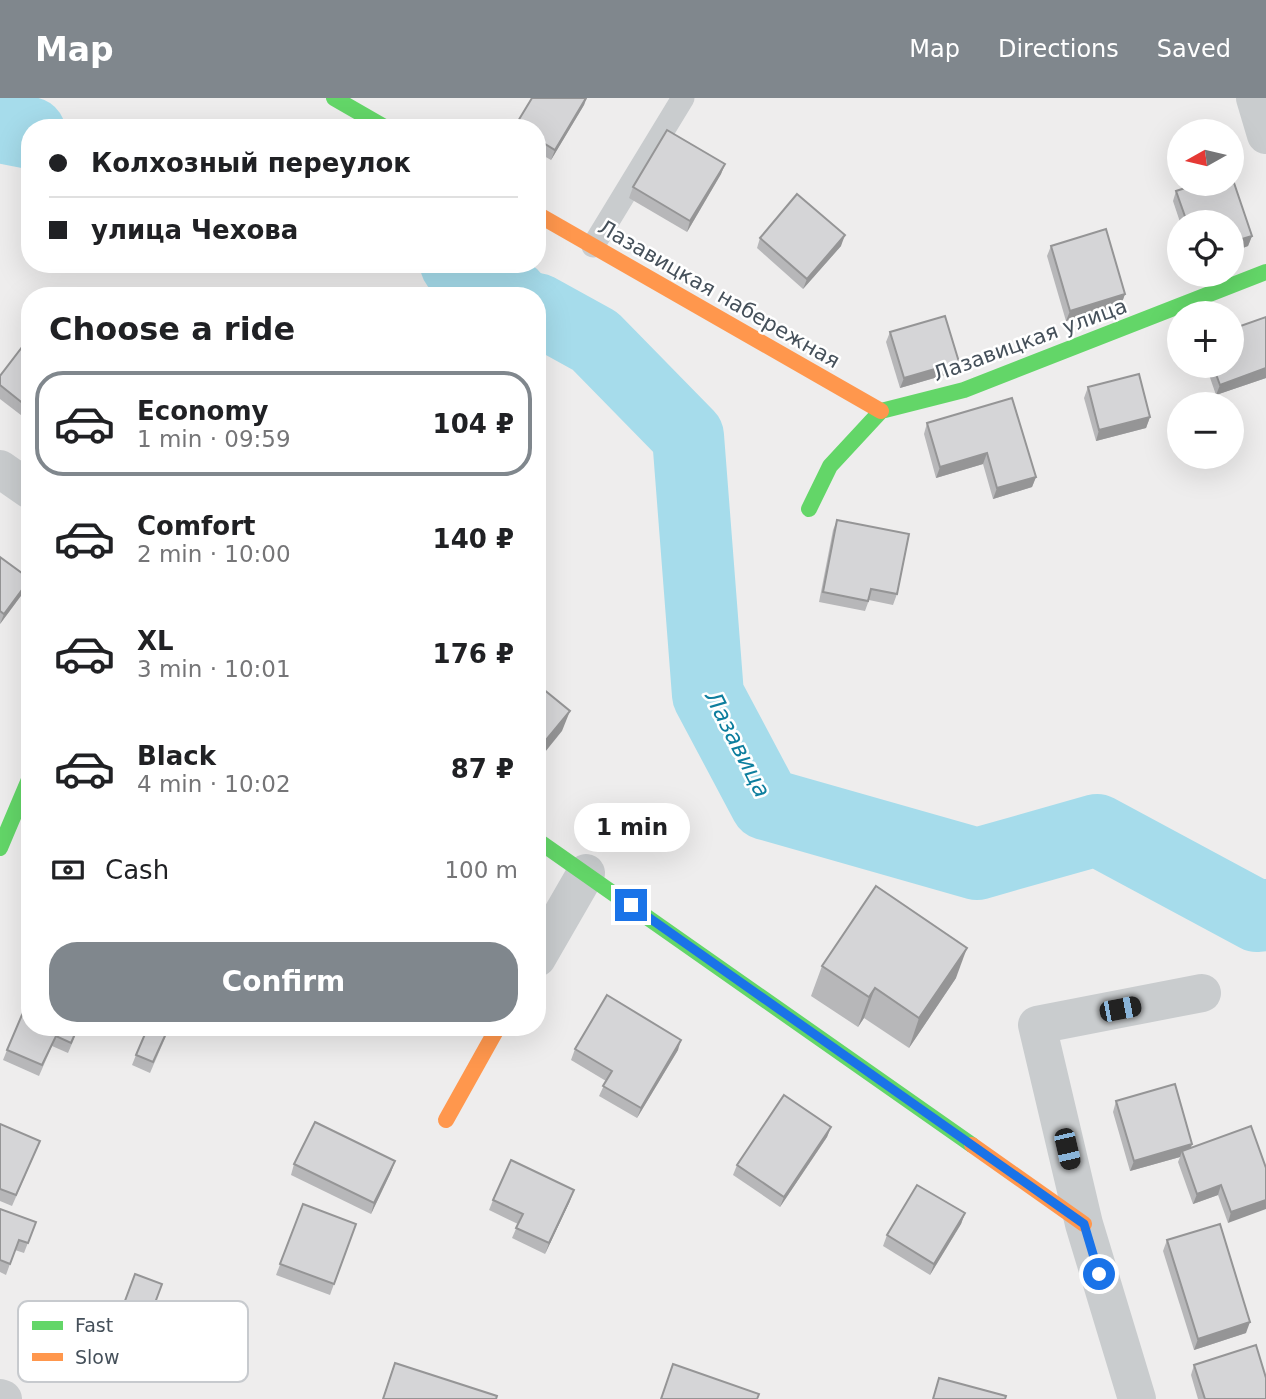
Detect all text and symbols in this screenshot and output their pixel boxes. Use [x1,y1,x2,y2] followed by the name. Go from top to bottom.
[35,30,114,69] text: Map
[909,35,960,63] text: Map
[998,35,1119,63] text: Directions
[1157,35,1231,63] text: Saved
[1167,119,1244,196] north arrow
[1167,119,1244,469] map controls
[91,148,411,178] text: Колхозный переулок
[1167,210,1244,287] button: locate
[91,215,298,245] text: улица Чехова
[594,215,844,373] street label: Лазавицкая набережная
[930,294,1130,386] street label: Лазавицкая улица
[1167,301,1244,378] button: +
[49,310,295,348] text: Choose a ride
[53,392,116,455] icon: car
[1167,392,1244,469] button: −
[137,396,268,426] text: Economy
[433,409,514,439] text: 104 ₽
[137,426,291,452] text: 1 min · 09:59
[53,507,116,570] icon: car
[137,511,255,541] text: Comfort
[433,524,514,554] text: 140 ₽
[137,541,291,567] text: 2 min · 10:00
[53,622,116,685] icon: car
[137,626,174,656] text: XL
[433,639,514,669] text: 176 ₽
[137,656,291,682] text: 3 min · 10:01
[700,686,776,802] water label: Лазавица
[53,737,116,800] icon: car
[137,741,216,771] text: Black
[451,754,514,784] text: 87 ₽
[137,771,291,797] text: 4 min · 10:02
[573,804,689,852] callout: 1 min
[596,814,668,840] text: 1 min
[49,851,87,889] icon: cash
[105,855,169,885] text: Cash
[444,857,518,883] text: 100 m
[615,889,647,921] route end
[49,942,518,1022] button: Confirm
[1098,995,1143,1023] car
[1053,1126,1082,1172] car
[1083,1258,1115,1290] route start
[18,1301,248,1382] legend
[75,1314,113,1336] text: Fast
[75,1346,120,1368] text: Slow

